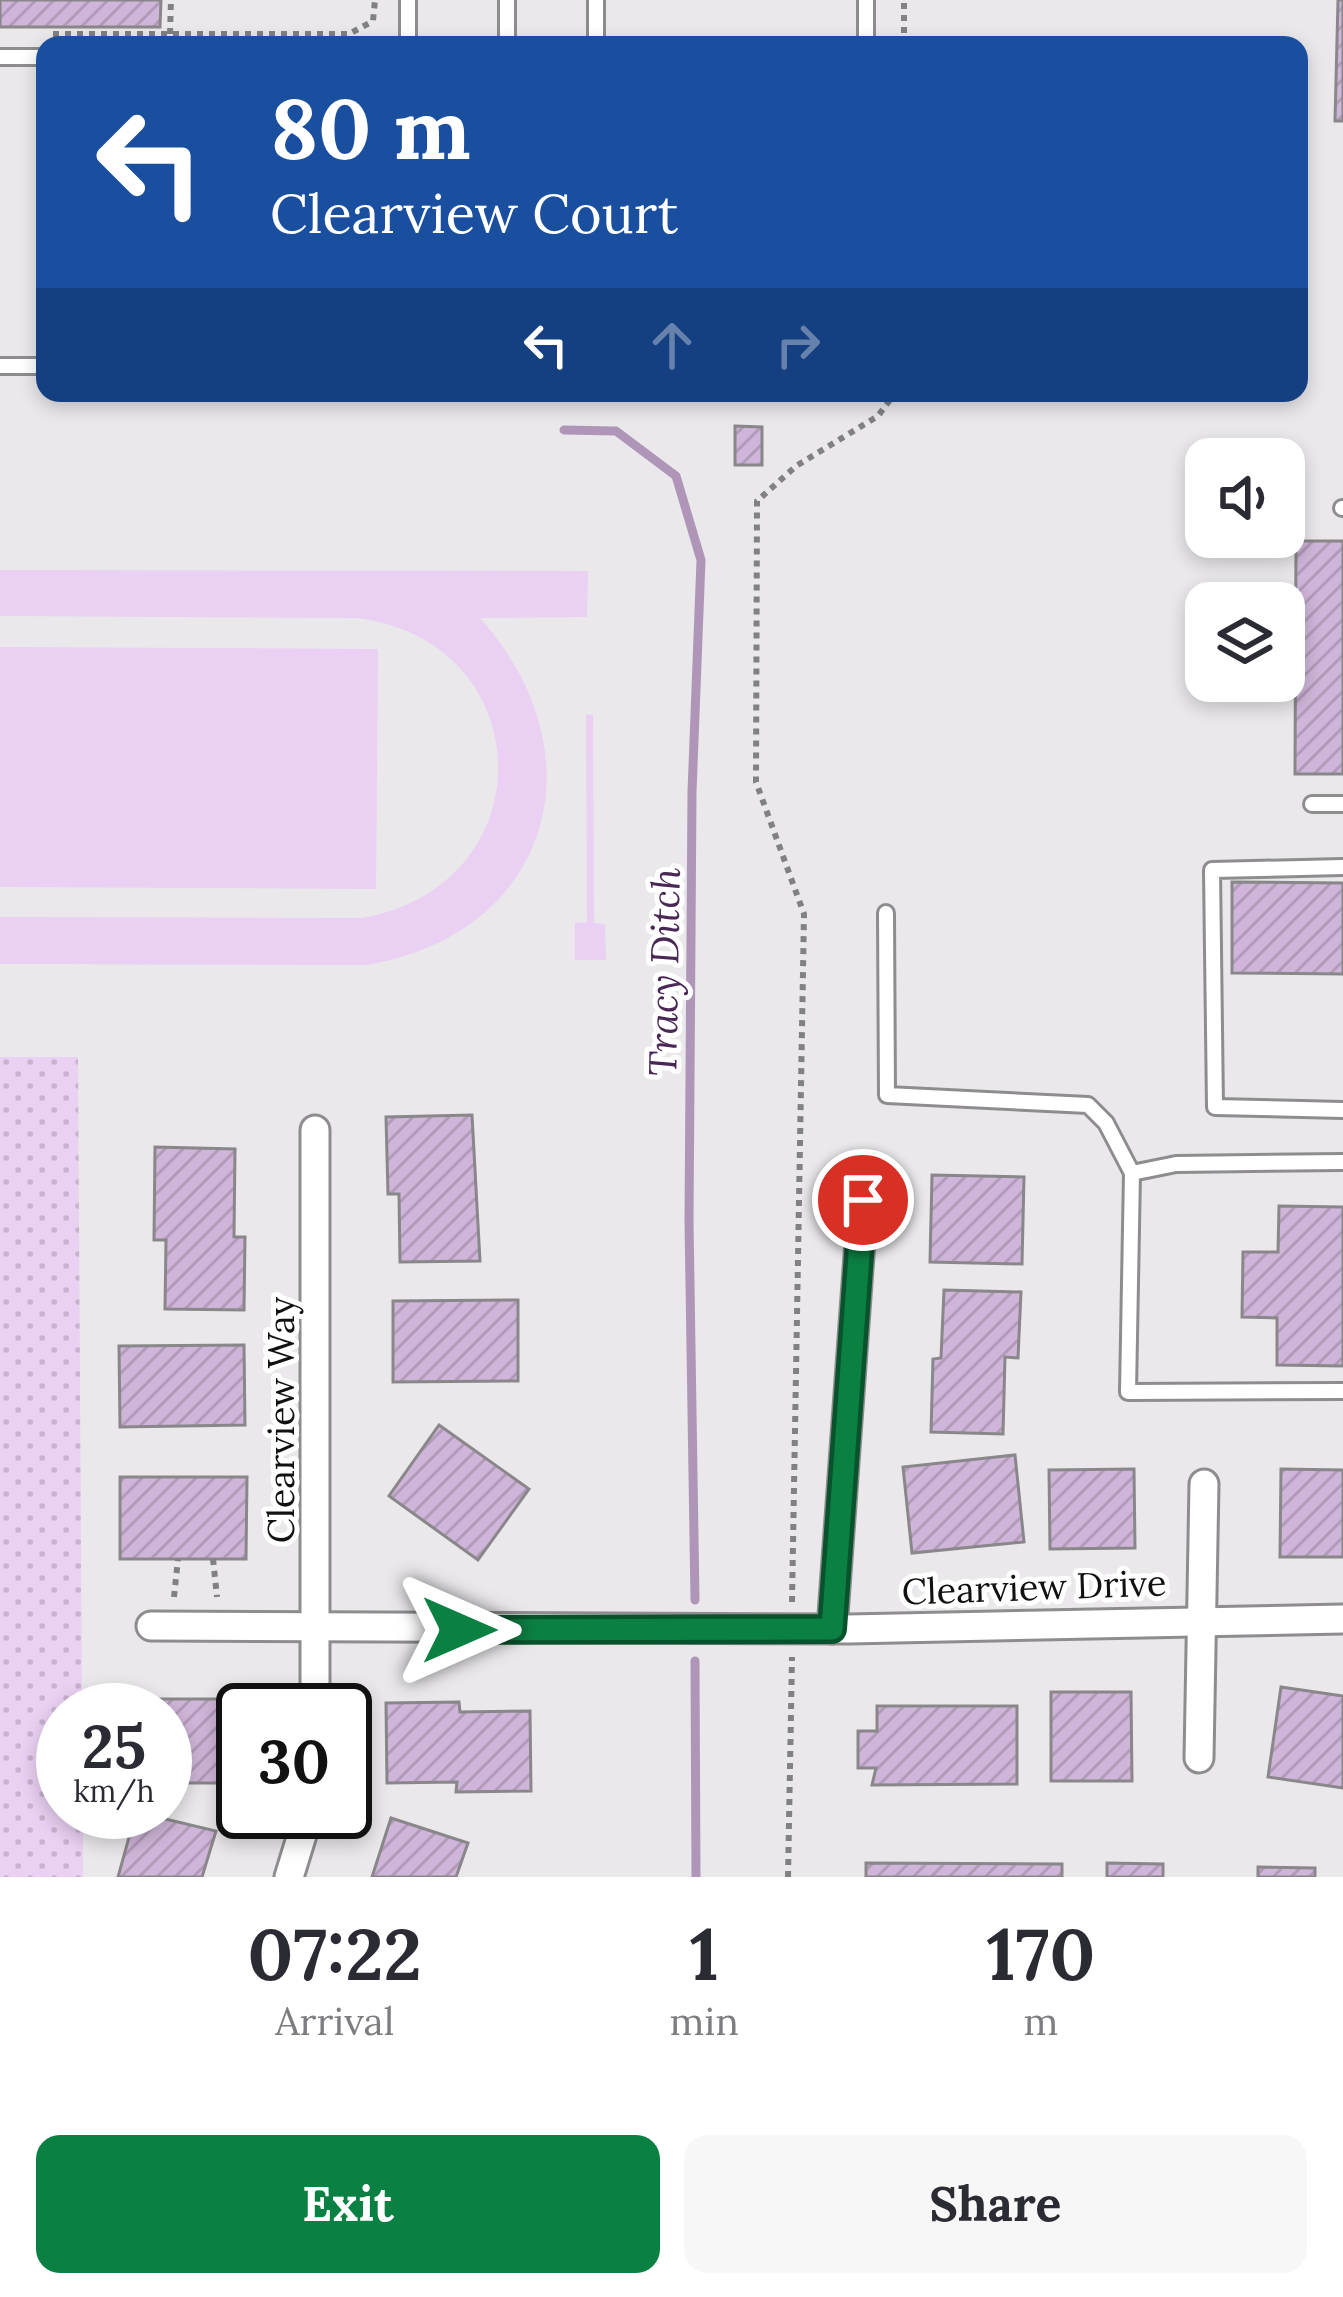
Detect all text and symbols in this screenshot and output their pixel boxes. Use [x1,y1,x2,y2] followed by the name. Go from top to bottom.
[270,74,471,182] text: 80 m
[72,84,228,240] icon: left
[270,179,678,248] text: Clearview Court
[513,312,579,378] icon: left
[639,312,705,378] icon: ahead
[765,312,831,378] icon: right
[1185,438,1305,702] map controls
[1185,438,1305,558] button: sound
[1185,582,1305,702] button: layers
[637,867,691,1077] water label: Tracy Ditch
[812,1149,914,1251] pin
[830,1167,896,1233] icon: arrive
[258,1297,304,1543] street label: Clearview Way
[901,1559,1167,1615] street label: Clearview Drive
[396,1567,522,1693] position arrow
[216,1683,372,1839] speed limit sign: 30
[82,1708,146,1784] text: 25
[73,1772,155,1810] text: km/h
[248,1908,422,2000] text: 07:22
[690,1908,719,2000] text: 1
[987,1908,1095,2000] text: 170
[275,1996,394,2046] text: Arrival
[670,1996,739,2046] text: min
[1024,1996,1058,2046] text: m
[36,2135,660,2273] button: Exit
[684,2135,1307,2273] button: Share

